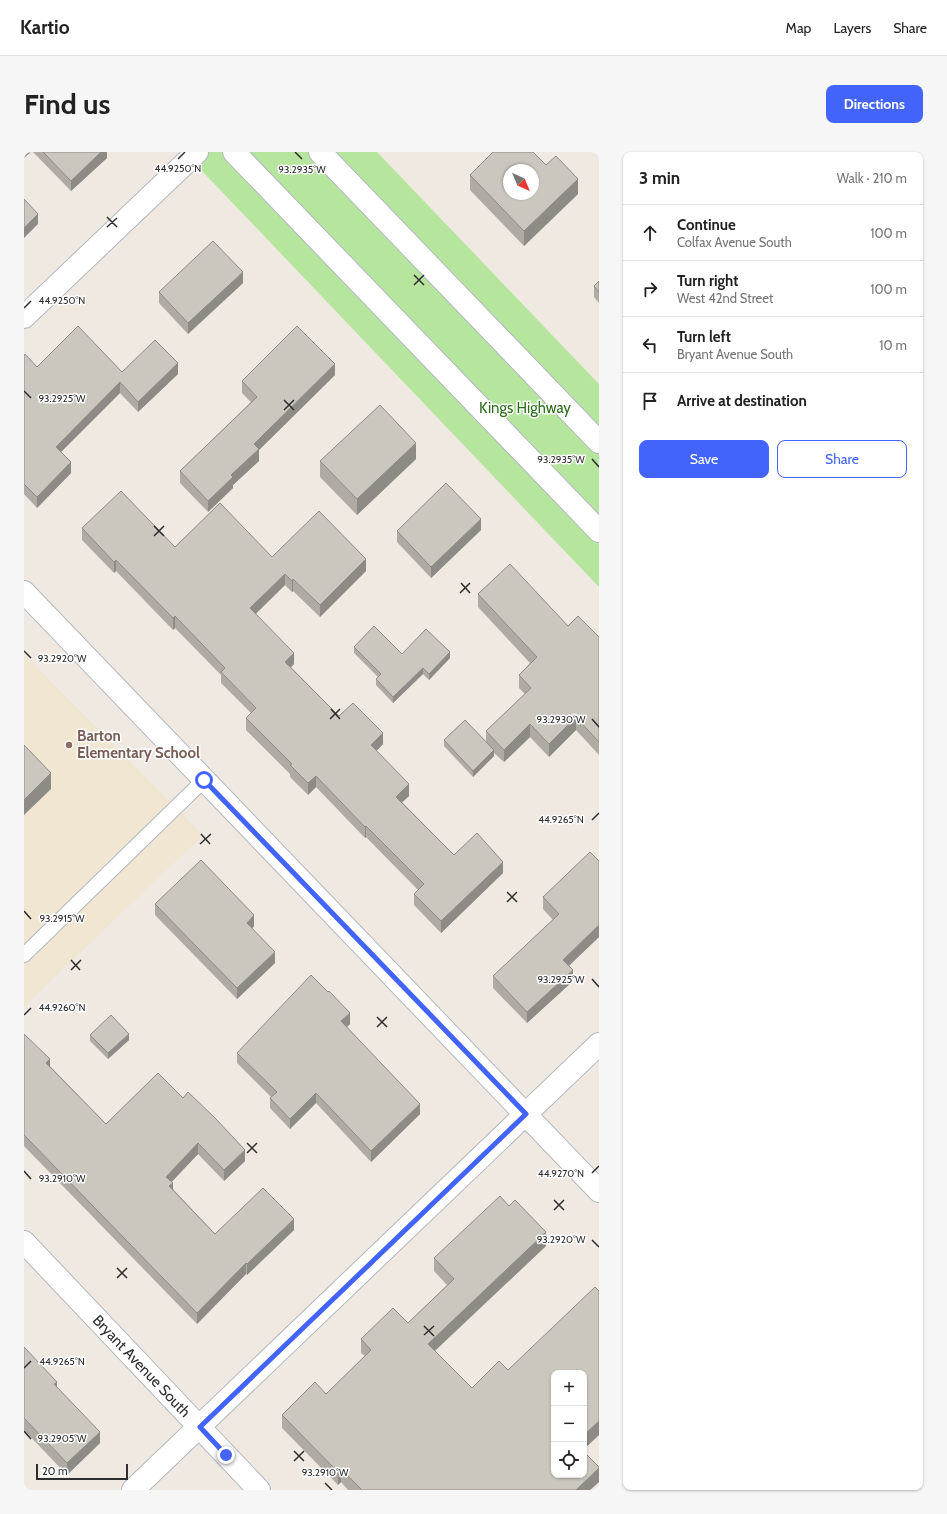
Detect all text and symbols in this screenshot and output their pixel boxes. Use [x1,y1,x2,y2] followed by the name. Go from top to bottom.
[20,16,69,39] text: Kartio
[786,19,811,37] text: Map
[833,19,871,37] text: Layers
[893,19,927,37] text: Share
[826,85,923,123] button: Directions
[24,87,110,121] text: Find us
[155,162,201,175] text: 44.9250°N
[278,163,326,176] text: 93.2935°W
[503,164,539,200] north arrow
[639,168,680,188] text: 3 min
[837,170,907,186] text: Walk · 210 m
[677,216,736,234] text: Continue
[639,222,661,244] icon: ahead
[870,225,907,241] text: 100 m
[677,234,792,250] text: Colfax Avenue South
[677,272,738,290] text: Turn right
[639,278,661,300] icon: right
[870,281,907,297] text: 100 m
[677,290,773,306] text: West 42nd Street
[39,294,85,307] text: 44.9250°N
[677,328,731,346] text: Turn left
[639,334,661,356] icon: left
[879,337,907,353] text: 10 m
[677,346,793,362] text: Bryant Avenue South
[639,390,661,412] icon: arrive
[38,392,86,405] text: 93.2925°W
[677,392,807,410] text: Arrive at destination
[479,399,571,417] park label: Kings Highway
[639,440,769,478] button: Save
[777,440,907,478] button: Share
[537,453,585,466] text: 93.2935°W
[38,652,87,665] text: 93.2920°W
[537,713,586,726] text: 93.2930°W
[77,727,200,762] place label: Barton Elementary School
[64,740,74,750] marker: Barton Elementary School
[195,771,213,789] route start
[538,813,584,826] text: 44.9265°N
[39,912,85,925] text: 93.2915°W
[537,973,585,986] text: 93.2925°W
[38,1001,86,1014] text: 44.9260°N
[538,1167,584,1180] text: 44.9270°N
[39,1172,86,1185] text: 93.2910°W
[537,1233,586,1246] text: 93.2920°W
[89,1311,194,1421] street label: Bryant Avenue South
[39,1355,85,1368] text: 44.9265°N
[551,1370,587,1478] map controls
[551,1370,587,1406] button: +
[551,1406,587,1442] button: −
[38,1432,87,1445] text: 93.2905°W
[551,1442,587,1478] button: locate
[217,1446,235,1464] route end
[36,1462,128,1481] scale bar
[42,1464,68,1478] text: 20 m
[302,1466,349,1479] text: 93.2910°W

